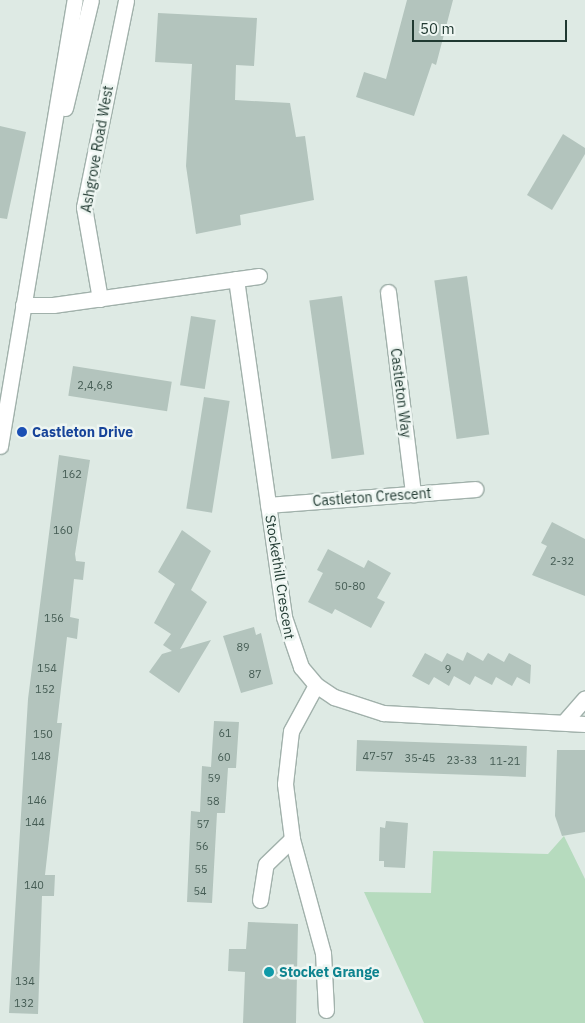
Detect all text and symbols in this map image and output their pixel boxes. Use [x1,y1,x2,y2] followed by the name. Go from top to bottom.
[415,10,570,42] scale bar
[420,19,455,38] text: 50 m
[78,84,116,214] street label: Ashgrove Road West
[387,347,415,439] street label: Castleton Way
[77,378,113,392] house number: 2,4,6,8
[32,424,133,440] place label: Castleton Drive
[16,426,28,438] marker: Castleton Drive
[62,467,82,481] house number: 162
[312,484,432,510] street label: Castleton Crescent
[262,514,298,640] street label: Stockethill Crescent
[53,523,73,537] house number: 160
[550,554,574,568] house number: 2-32
[335,579,365,593] house number: 50-80
[44,611,64,625] house number: 156
[236,640,250,654] house number: 89
[37,661,57,675] house number: 154
[445,662,451,676] house number: 9
[248,667,262,681] house number: 87
[35,682,55,696] house number: 152
[218,726,232,740] house number: 61
[33,727,53,741] house number: 150
[31,749,51,763] house number: 148
[363,749,393,763] house number: 47-57
[217,750,231,764] house number: 60
[405,751,435,765] house number: 35-45
[447,753,477,767] house number: 23-33
[490,754,520,768] house number: 11-21
[207,771,221,785] house number: 59
[27,793,47,807] house number: 146
[206,794,220,808] house number: 58
[25,815,45,829] house number: 144
[196,817,210,831] house number: 57
[195,839,209,853] house number: 56
[194,862,208,876] house number: 55
[24,878,44,892] house number: 140
[193,884,207,898] house number: 54
[279,964,380,980] place label: Stocket Grange
[263,966,275,978] marker: Stocket Grange
[15,974,35,988] house number: 134
[14,996,34,1010] house number: 132

